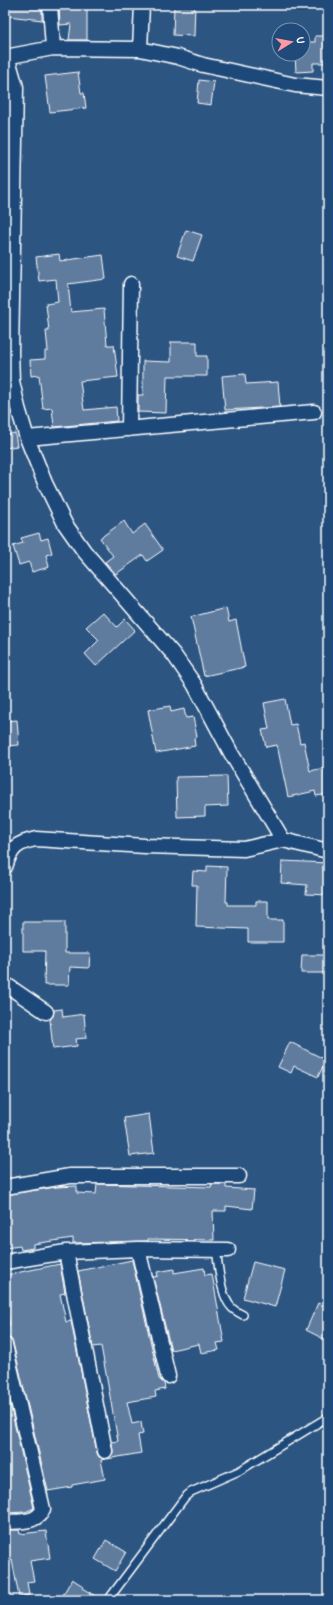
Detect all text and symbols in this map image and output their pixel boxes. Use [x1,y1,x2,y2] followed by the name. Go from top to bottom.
[271,22,311,62] north arrow
[293,36,308,44] text: U

